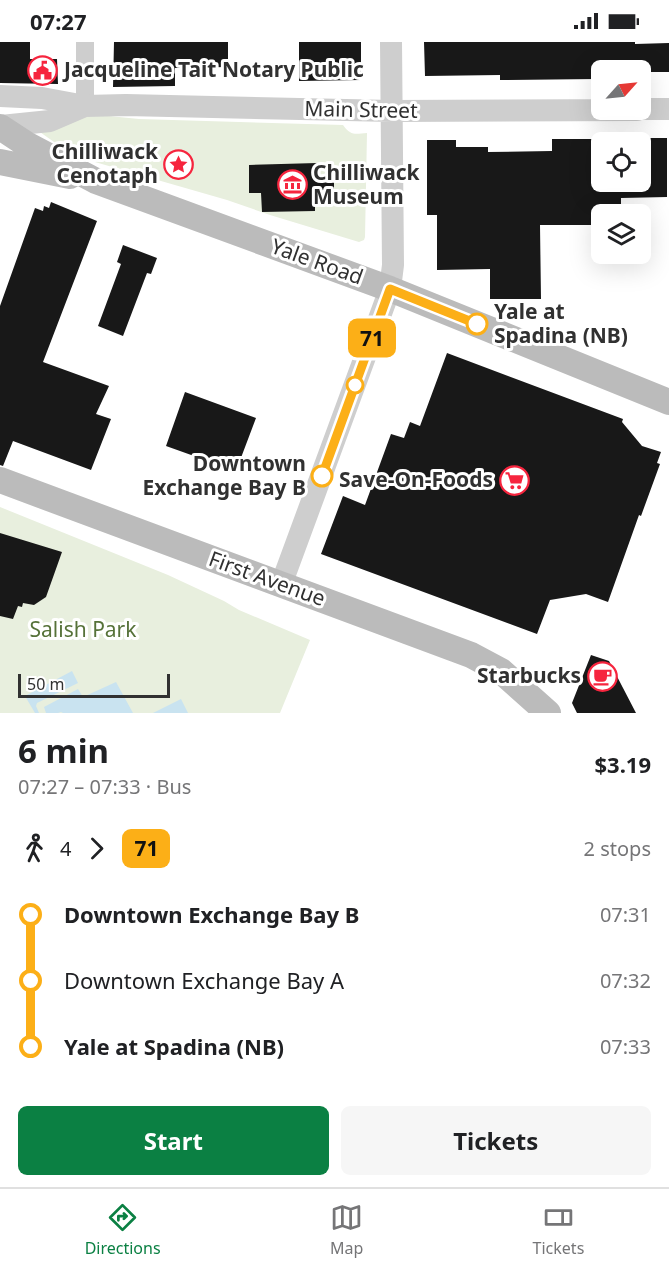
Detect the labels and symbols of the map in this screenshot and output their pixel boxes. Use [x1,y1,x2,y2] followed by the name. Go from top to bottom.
[27,54,59,86] public building icon: Jacqueline Tait Notary Public
[62,55,364,83] place label: Jacqueline Tait Notary Public
[591,60,651,120] north arrow
[304,94,418,124] street label: Main Street
[51,137,159,189] place label: Chilliwack Cenotaph
[163,148,195,180] place icon: Chilliwack Cenotaph
[313,158,421,210] place label: Chilliwack Museum
[276,169,308,201] museum icon: Chilliwack Museum
[268,232,367,291] street label: Yale Road
[494,297,628,349] place label: Yale at Spadina (NB)
[466,313,488,335] marker: Yale at Spadina (NB)
[345,318,399,358] line badge: 71
[346,376,364,394] unlabelled marker
[143,449,306,501] place label: Downtown Exchange Bay B
[498,464,530,496] supermarket icon: Save-On-Foods
[311,465,333,487] marker: Downtown Exchange Bay B
[339,465,493,493] place label: Save-On-Foods
[205,544,329,612] street label: First Avenue
[29,615,137,643] park label: Salish Park
[586,660,618,692] cafe icon: Starbucks
[477,661,581,689] place label: Starbucks
[18,671,170,698] scale bar

